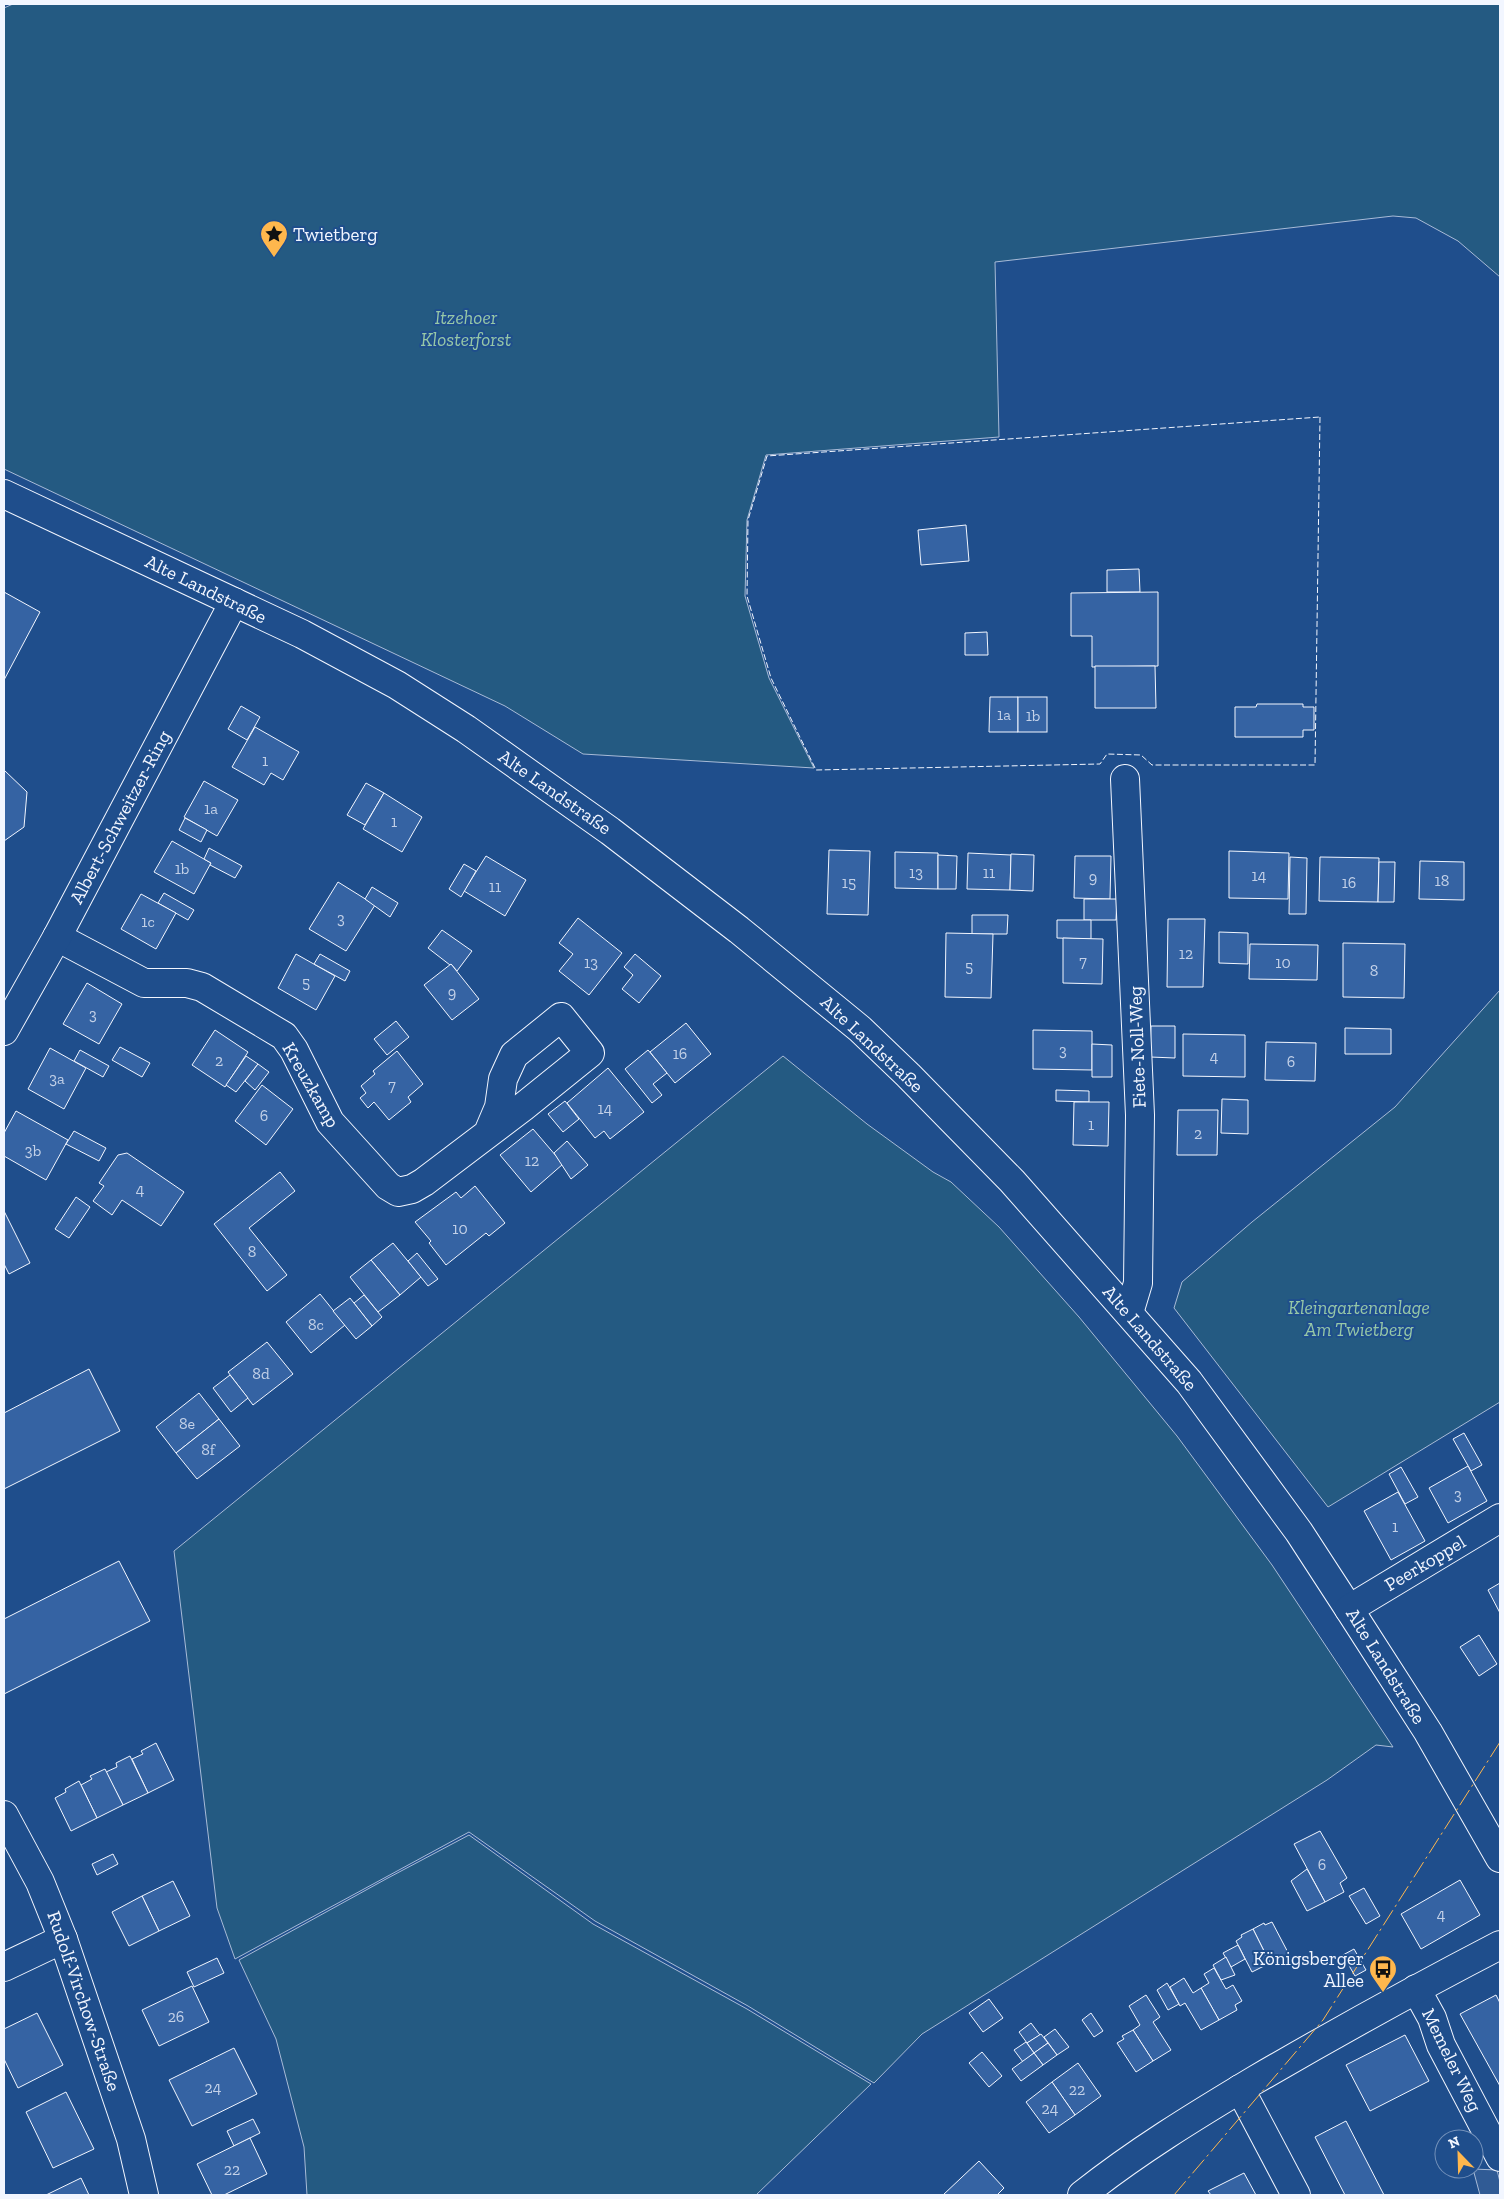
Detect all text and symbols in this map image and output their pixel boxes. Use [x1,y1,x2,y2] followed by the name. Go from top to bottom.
[259,219,289,258] place icon: Twietberg
[293,223,378,246] place label: Twietberg
[421,306,512,351] park label: Itzehoer Klosterforst
[141,550,271,628] street label: Alte Landstraße
[997,705,1011,724] house number: 1a
[1026,706,1040,725] house number: 1b
[65,726,176,908] street label: Albert-Schweitzer-Ring
[494,745,616,839] street label: Alte Landstraße
[262,751,268,770] house number: 1
[204,799,218,818] house number: 1a
[391,812,397,831] house number: 1
[175,859,189,878] house number: 1b
[909,863,923,882] house number: 13
[983,863,995,882] house number: 11
[1252,866,1267,885] house number: 14
[1089,868,1097,887] house number: 9
[1435,871,1449,890] house number: 18
[842,873,856,892] house number: 15
[1342,873,1356,892] house number: 16
[489,877,501,896] house number: 11
[337,909,345,928] house number: 3
[141,912,155,931] house number: 1c
[1179,944,1193,963] house number: 12
[1079,952,1087,971] house number: 7
[584,953,598,972] house number: 13
[1275,953,1291,972] house number: 10
[965,957,973,976] house number: 5
[1370,961,1378,980] house number: 8
[302,973,310,992] house number: 5
[448,983,456,1002] house number: 9
[1123,985,1151,1108] street label: Fiete-Noll-Weg
[816,990,928,1098] street label: Alte Landstraße
[89,1005,97,1024] house number: 3
[277,1038,345,1132] street label: Kreuzkamp
[1059,1041,1067,1060] house number: 3
[673,1044,687,1063] house number: 16
[1210,1047,1219,1066] house number: 4
[215,1051,223,1070] house number: 2
[1287,1052,1295,1071] house number: 6
[49,1069,65,1088] house number: 3a
[388,1076,396,1095] house number: 7
[598,1099,613,1118] house number: 14
[260,1106,268,1125] house number: 6
[1088,1115,1094,1134] house number: 1
[1194,1124,1202,1143] house number: 2
[25,1141,41,1160] house number: 3b
[525,1151,539,1170] house number: 12
[136,1180,145,1199] house number: 4
[452,1219,468,1238] house number: 10
[248,1242,256,1261] house number: 8
[1098,1281,1202,1396] street label: Alte Landstraße
[1288,1296,1430,1341] park label: Kleingartenanlage Am Twietberg
[308,1315,324,1334] house number: 8c
[252,1364,270,1383] house number: 8d
[179,1414,195,1433] house number: 8e
[201,1440,217,1459] house number: 8f
[1454,1485,1462,1504] house number: 3
[1392,1517,1398,1536] house number: 1
[1380,1530,1470,1596] street label: Peerkoppel
[1341,1604,1431,1728] street label: Alte Landstraße
[1318,1855,1326,1874] house number: 6
[1437,1905,1446,1924] house number: 4
[42,1908,126,2094] street label: Rudolf-Virchow-Straße
[1253,1947,1364,1992] place label: Königsberger Allee
[1368,1954,1398,1993] bus stop icon: Königsberger Allee
[1417,2005,1487,2116] street label: Memeler Weg
[168,2007,184,2026] house number: 26
[205,2078,222,2097] house number: 24
[1069,2080,1085,2099] house number: 22
[1042,2099,1059,2118] house number: 24
[1434,2129,1484,2179] north arrow
[1446,2132,1463,2152] text: N
[224,2160,240,2179] house number: 22

